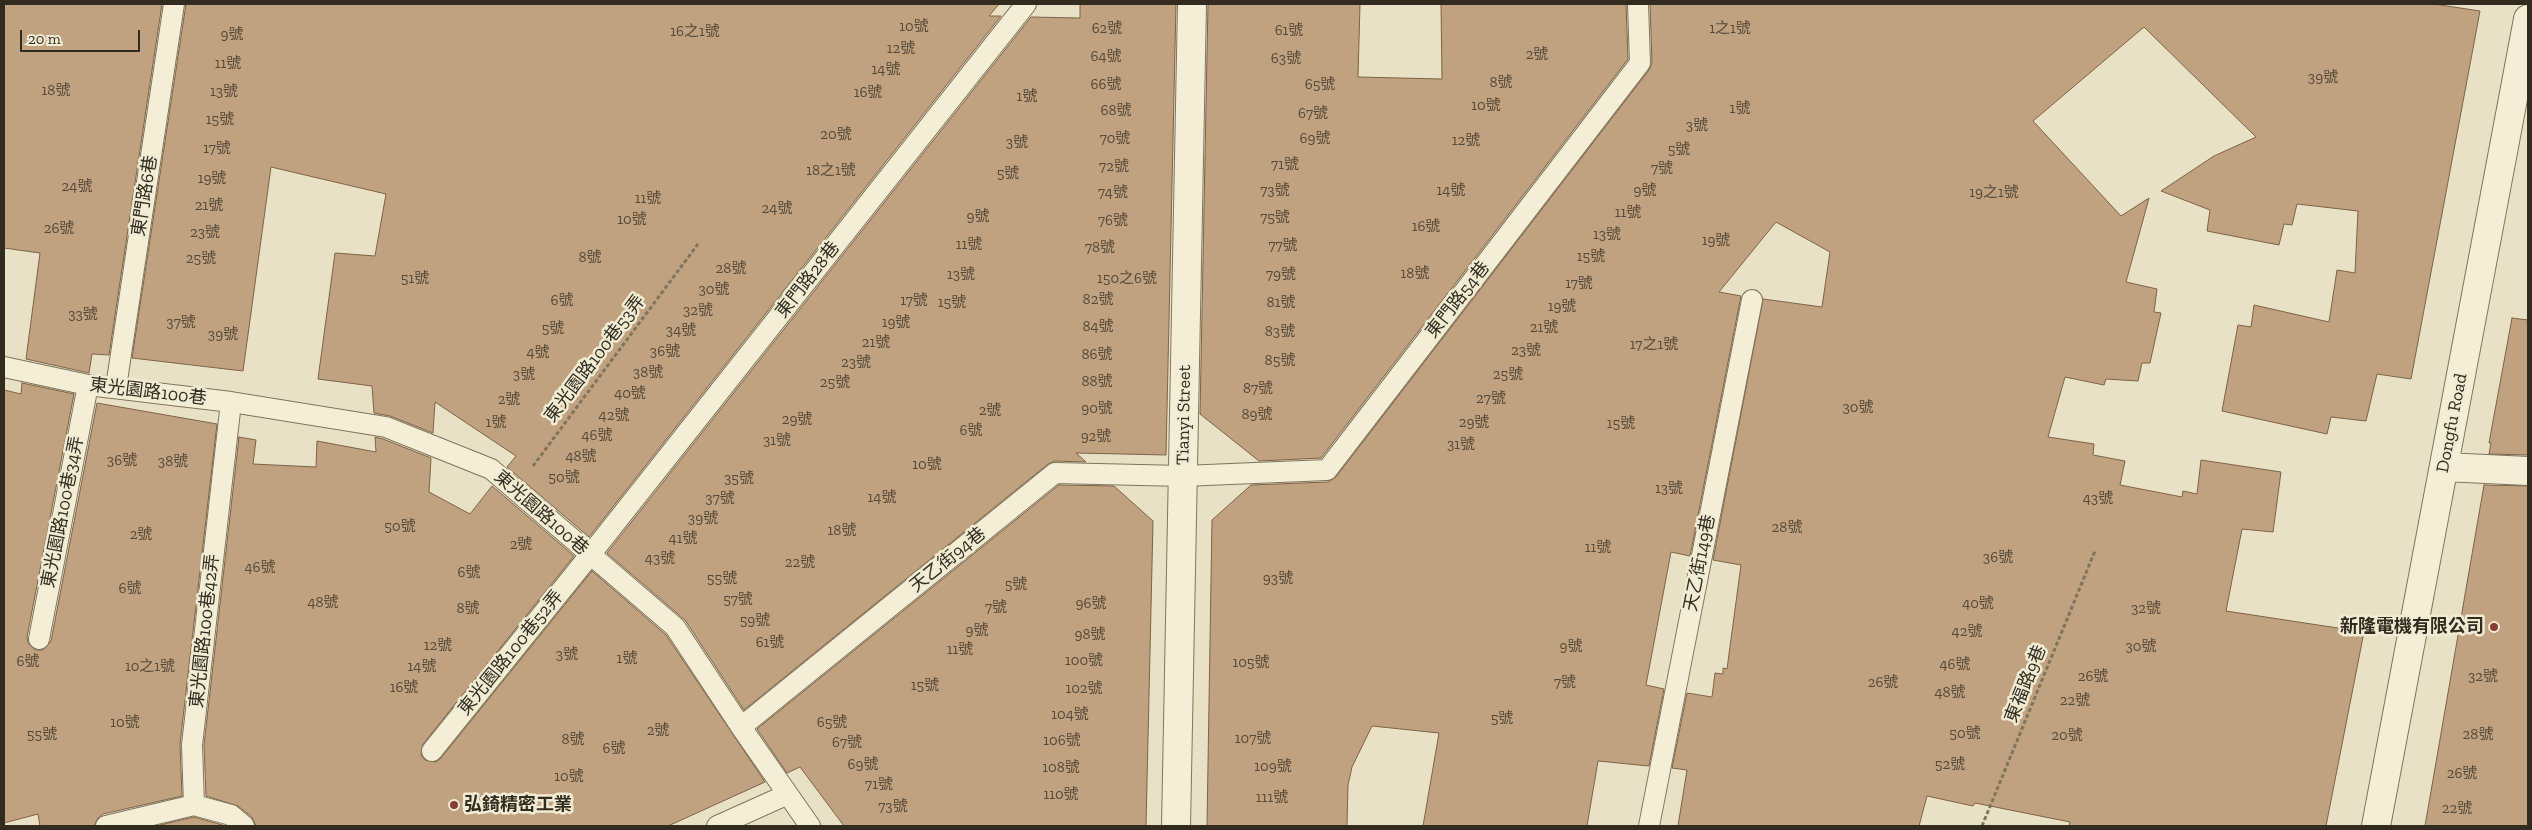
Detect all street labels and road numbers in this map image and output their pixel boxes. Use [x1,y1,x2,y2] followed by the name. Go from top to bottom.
[128,154,162,238] street label: 東門路6巷
[771,238,845,322] street label: 東門路28巷
[1422,258,1494,342] street label: 東門路54巷
[540,291,650,427] street label: 東光園路100巷53弄
[1172,365,1196,465] street label: Tianyi Street
[2432,372,2472,474] street label: Dongfu Road
[88,374,208,410] street label: 東光園路100巷
[38,434,88,590] street label: 東光園路100巷34弄
[490,466,592,560] street label: 東光園路100巷
[1680,513,1720,613] street label: 天乙街149巷
[906,523,990,597] street label: 天乙街94巷
[186,553,224,709] street label: 東光園路100巷42弄
[454,586,568,720] street label: 東光園路100巷52弄
[2001,642,2051,726] street label: 東福路9巷

